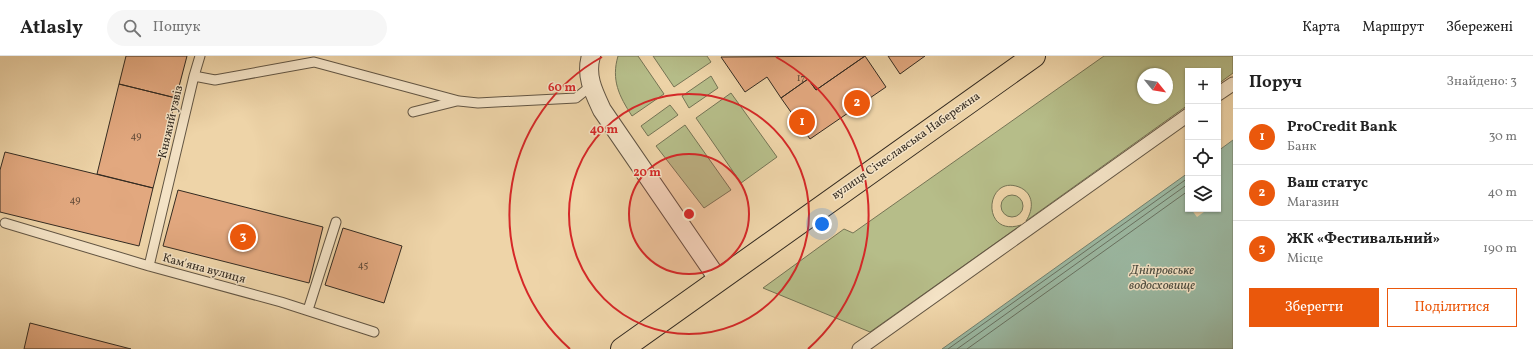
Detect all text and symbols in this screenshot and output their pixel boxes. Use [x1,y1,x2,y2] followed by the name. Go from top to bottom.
[107,10,387,46] search box
[20,15,83,41] text: Atlasly
[121,17,143,39] icon: search
[153,17,200,38] text: Пошук
[1302,18,1340,37] text: Карта
[1362,18,1424,37] text: Маршрут
[1446,18,1513,37] text: Збережені
[1137,68,1173,104] north arrow
[1185,68,1221,212] map controls
[1185,68,1221,104] button: +
[797,71,806,85] house number: 17
[1249,71,1302,94] text: Поруч
[1447,73,1517,91] text: Знайдено: 3
[548,80,576,96] text: 60 m
[155,84,187,160] street label: Княжий узвіз
[829,88,983,204] street label: вулиця Січеславська Набережна
[844,88,870,118] pin: 2
[1185,104,1221,140] button: −
[789,107,815,137] pin: 1
[1287,117,1397,138] text: ProCredit Bank
[590,122,619,138] text: 40 m
[1259,128,1265,146] text: 1
[1489,128,1517,146] text: 30 m
[131,129,141,143] house number: 49
[1287,138,1316,156] text: Банк
[1185,140,1221,176] button: locate
[633,165,661,181] text: 20 m
[1287,173,1368,194] text: Ваш статус
[1185,176,1221,212] button: layers
[1259,184,1265,202] text: 2
[1488,184,1517,202] text: 40 m
[70,193,80,207] house number: 49
[1287,194,1339,212] text: Магазин
[682,207,696,221] centre of rings
[812,214,832,234] your location
[230,222,256,252] pin: 3
[1287,229,1440,250] text: ЖК «Фестивальний»
[1259,240,1265,258] text: 3
[1483,240,1517,258] text: 190 m
[161,250,247,288] street label: Кам'яна вулиця
[1287,250,1323,268] text: Місце
[358,258,368,272] house number: 45
[1129,262,1195,295] water label: Дніпровське водосховище
[1249,288,1379,327] button: Зберегти
[1387,288,1517,327] button: Поділитися

